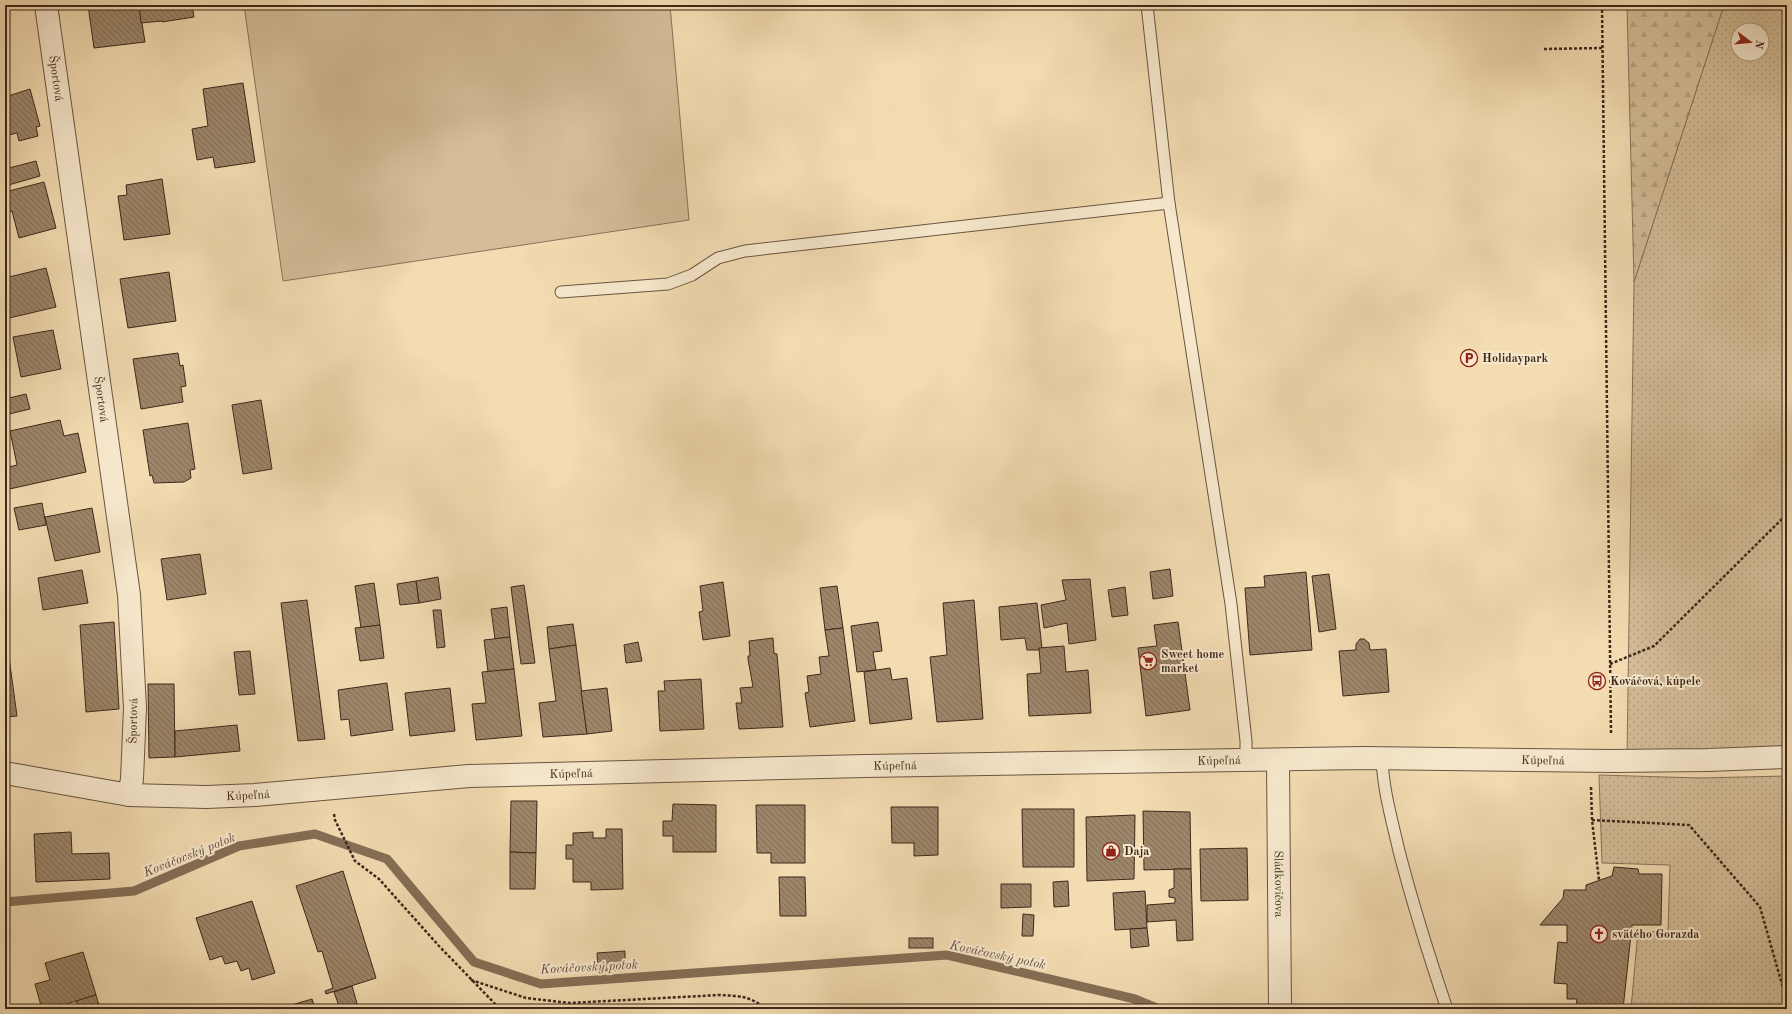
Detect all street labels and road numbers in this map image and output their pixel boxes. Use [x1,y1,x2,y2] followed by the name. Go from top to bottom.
[46,54,64,102] street label: Športová
[91,375,110,423] street label: Športová
[124,698,140,744] street label: Športová
[1197,755,1241,768] street label: Kúpeľná
[1521,755,1565,767] street label: Kúpeľná
[873,760,917,773] street label: Kúpeľná
[549,768,593,781] street label: Kúpeľná
[226,789,270,803] street label: Kúpeľná
[1272,851,1284,918] street label: Sládkovičova

